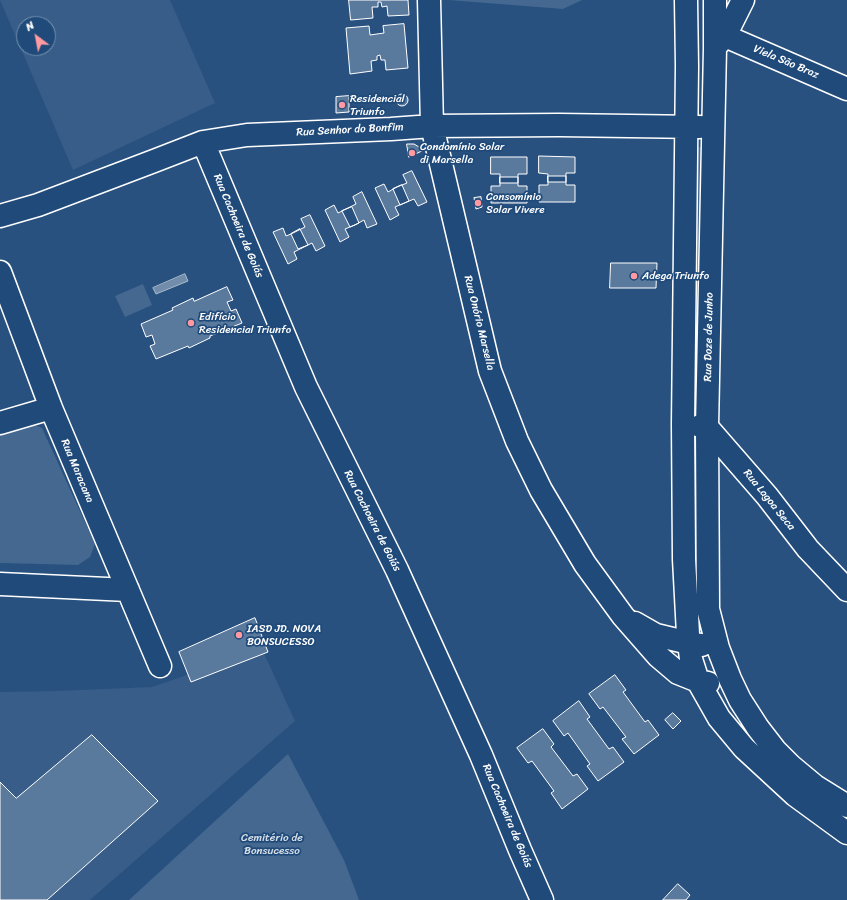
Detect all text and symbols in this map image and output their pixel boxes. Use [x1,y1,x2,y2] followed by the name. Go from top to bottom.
[16,16,56,56] north arrow
[22,16,38,36] text: N
[751,42,821,82] street label: Viela São Braz
[350,92,405,118] place label: Residencial Triunfo
[337,100,347,110] marker: Residencial Triunfo
[296,121,404,139] street label: Rua Senhor do Bonfim
[420,140,504,166] place label: Condomínio Solar di Marsella
[407,148,417,158] marker: Condomínio Solar di Marsella
[210,172,266,280] street label: Rua Cachoeira de Goiás
[486,190,545,216] place label: Consomínio Solar Vivere
[473,198,483,208] marker: Consomínio Solar Vivere
[642,269,709,283] place label: Adega Triunfo
[629,271,639,281] marker: Adega Triunfo
[461,274,497,372] street label: Rua Onório Marsella
[702,292,716,382] street label: Rua Doze de Junho
[199,310,291,336] place label: Edifício Residencial Triunfo
[186,318,196,328] marker: Edifício Residencial Triunfo
[58,437,96,505] street label: Rua Maracana
[740,467,798,533] street label: Rua Lagoa Seca
[341,468,403,574] street label: Rua Cachoeira de Goiás
[247,622,321,648] place label: IASD JD. NOVA BONSUCESSO
[234,630,244,640] marker: IASD JD. NOVA BONSUCESSO
[479,762,535,870] street label: Rua Cachoeira de Goiás
[241,831,303,857] park label: Cemitério de Bonsucesso

